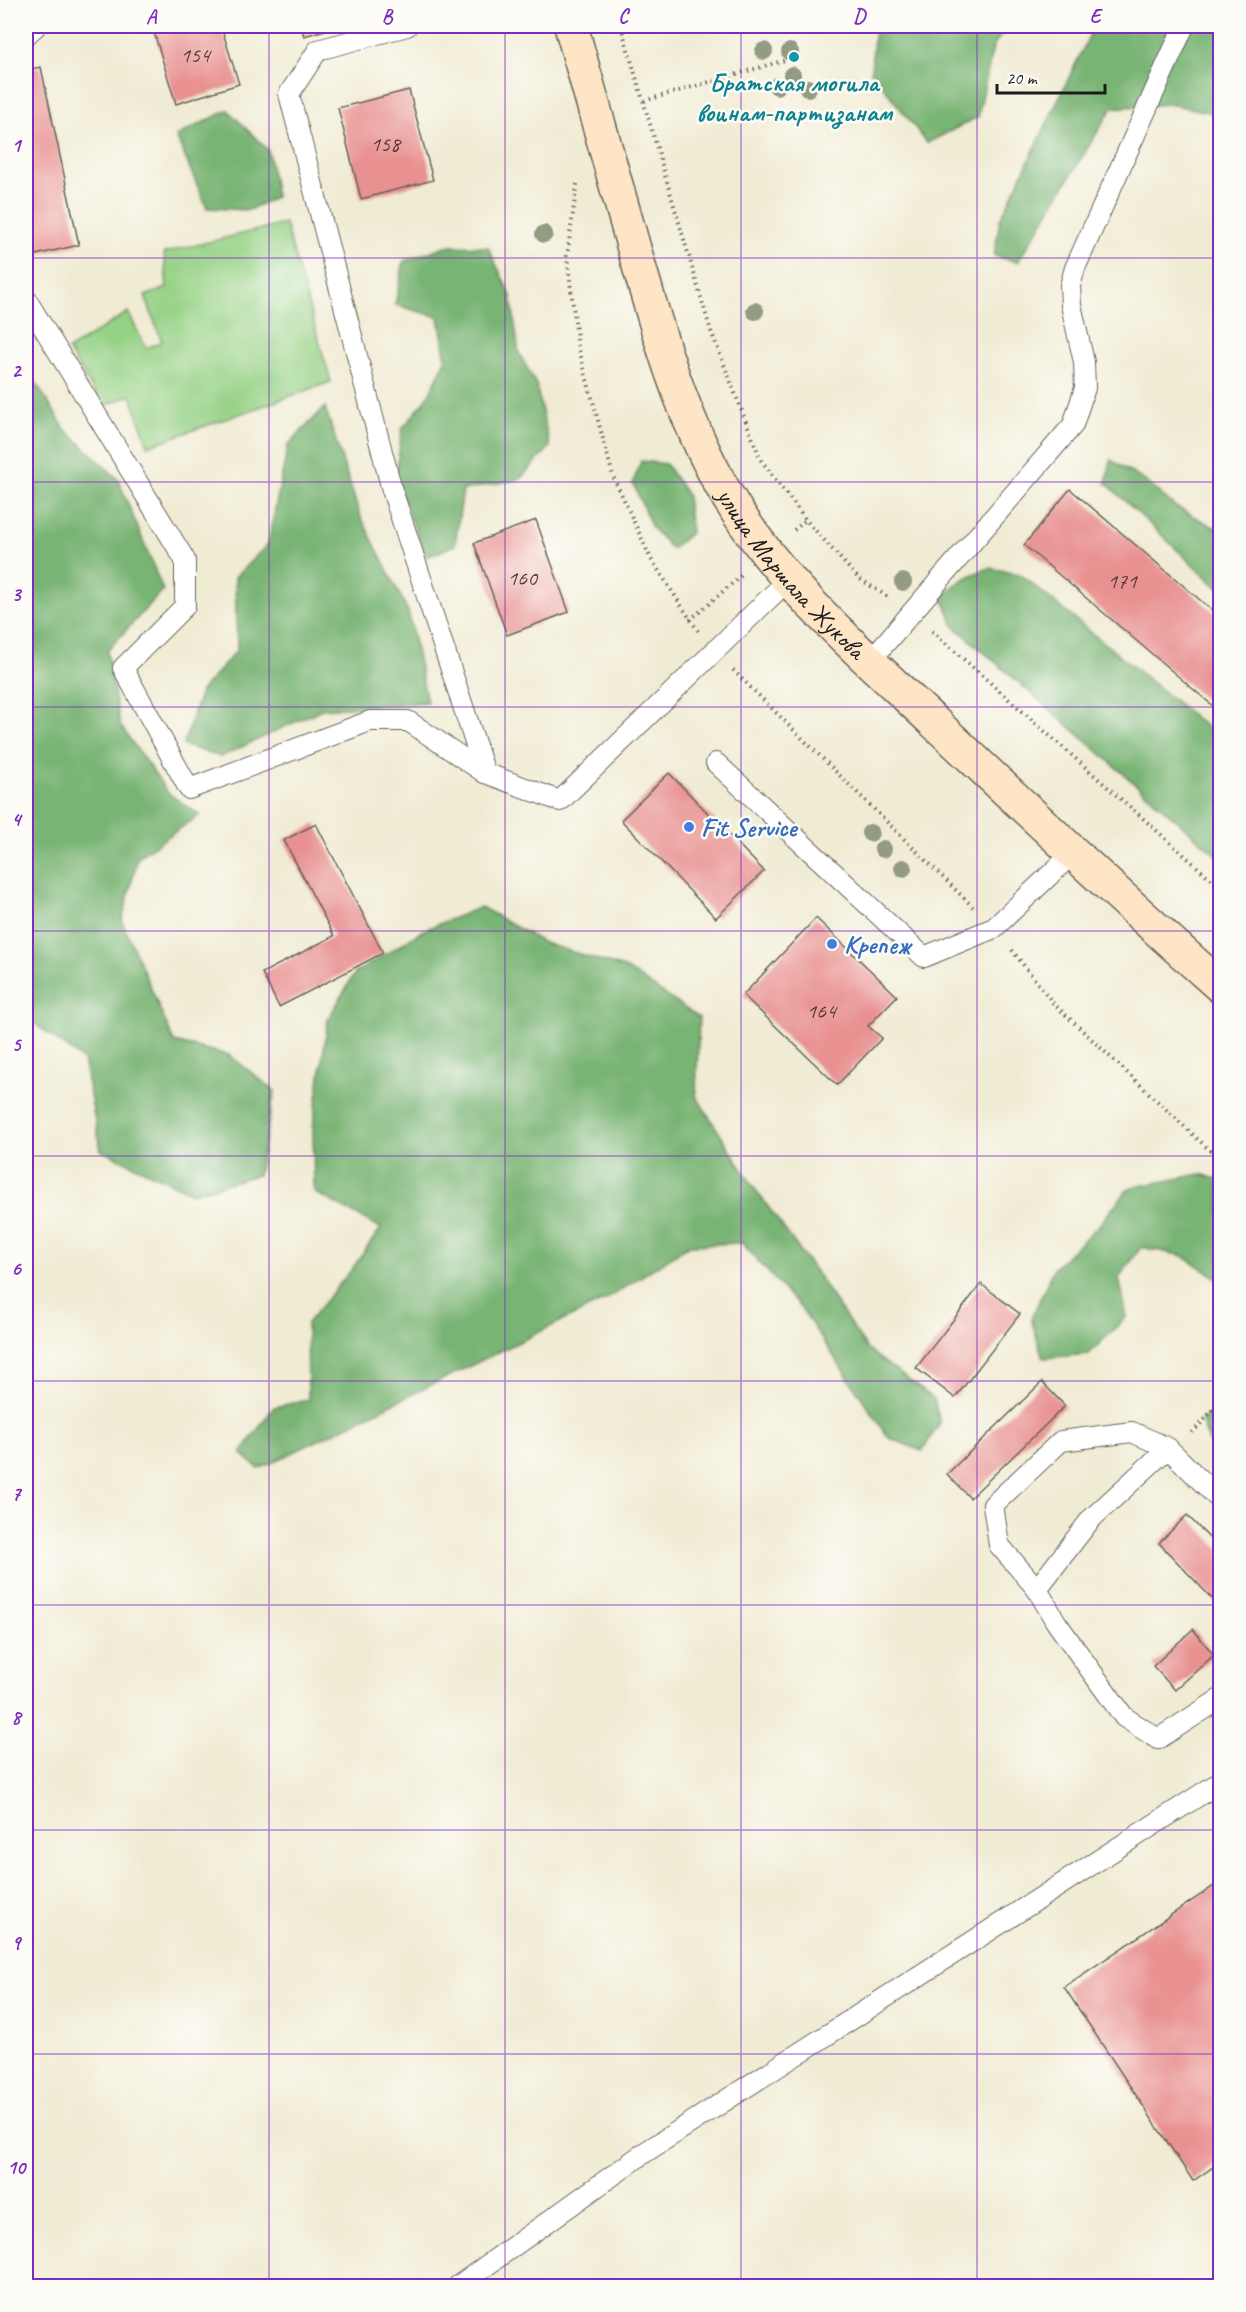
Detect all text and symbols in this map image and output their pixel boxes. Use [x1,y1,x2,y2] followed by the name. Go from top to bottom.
[146,4,158,29] text: A
[382,4,394,29] text: B
[618,4,630,29] text: C
[853,4,867,29] text: D
[1090,4,1104,29] text: E
[180,41,212,69] house number: 154
[787,50,801,64] marker: Братская могила воинам-партизанам
[997,57,1105,95] scale bar
[696,66,893,129] place label: Братская могила воинам-партизанам
[1006,67,1039,89] text: 20 m
[370,130,402,158] house number: 158
[12,133,23,158] text: 1
[12,358,23,383] text: 2
[709,480,874,667] street label: улица Маршала Жукова
[507,564,539,592] house number: 160
[1107,567,1138,595] house number: 171
[12,582,23,607] text: 3
[12,807,24,832] text: 4
[701,811,798,844] place label: Fit Service
[682,820,696,834] marker: Fit Service
[844,928,913,961] place label: Крепеж
[825,937,839,951] marker: Крепеж
[806,997,838,1025] house number: 164
[12,1032,23,1057] text: 5
[11,1256,22,1281] text: 6
[12,1481,23,1506] text: 7
[12,1705,24,1730] text: 8
[12,1930,23,1955] text: 9
[7,2155,27,2180] text: 10

